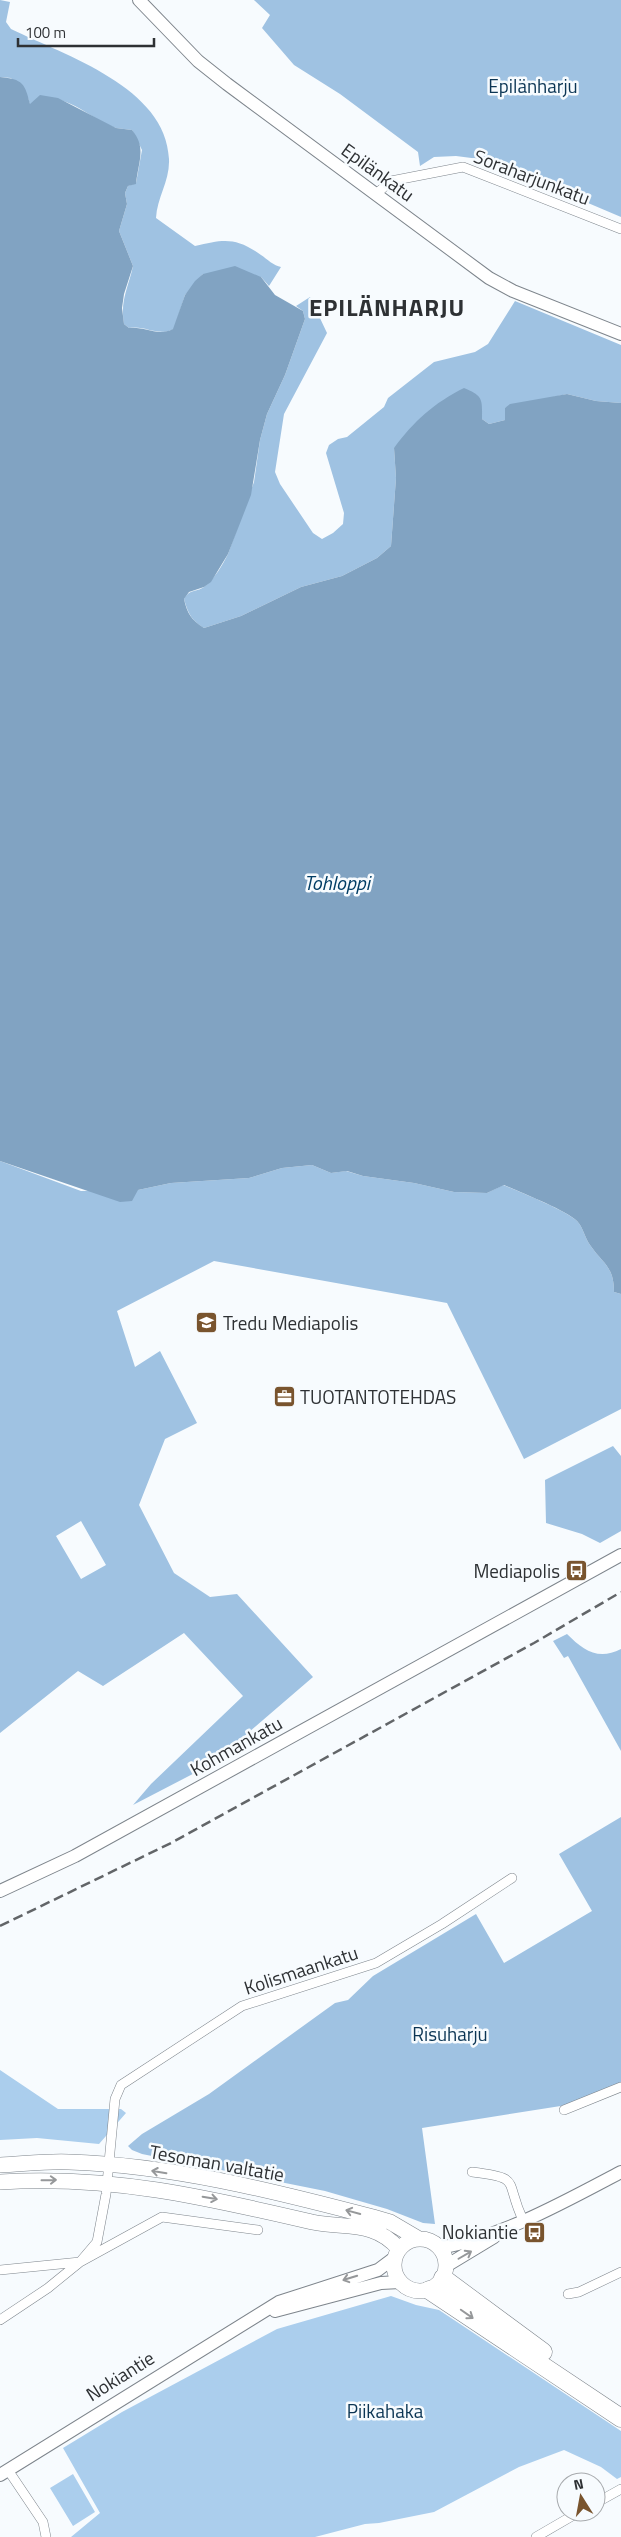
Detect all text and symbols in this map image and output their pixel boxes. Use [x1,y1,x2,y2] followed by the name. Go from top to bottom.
[18,15,154,47] scale bar
[25,21,66,44] text: 100 m
[488,71,578,100] park label: Epilänharju
[336,135,421,208] street label: Epilänkatu
[470,141,595,212] street label: Soraharjunkatu
[309,289,465,325] district label: EPILÄNHARJU
[304,867,373,898] water label: Tohloppi
[223,1308,358,1337] place label: Tredu Mediapolis
[195,1311,219,1335] school or university icon: Tredu Mediapolis
[300,1382,456,1411] place label: TUOTANTOTEHDAS
[272,1385,296,1409] office icon: TUOTANTOTEHDAS
[473,1556,560,1585] place label: Mediapolis
[564,1559,588,1583] bus stop icon: Mediapolis
[184,1708,287,1783] street label: Kohmankatu
[240,1937,362,2002] street label: Kolismaankatu
[412,2019,488,2048] park label: Risuharju
[148,2136,287,2189] street label: Tesoman valtatie
[152,2167,168,2177] one-way arrow
[40,2175,56,2185] one-way arrow
[202,2194,218,2204] one-way arrow
[345,2207,361,2216] one-way arrow
[442,2217,518,2246] place label: Nokiantie
[522,2220,546,2244] bus stop icon: Nokiantie
[458,2250,473,2260] one-way arrow
[343,2274,359,2284] one-way arrow
[460,2309,474,2319] one-way arrow
[80,2343,160,2408] street label: Nokiantie
[347,2396,424,2425] park label: Piikahaka
[556,2472,606,2522] north arrow
[572,2473,585,2495] text: N

